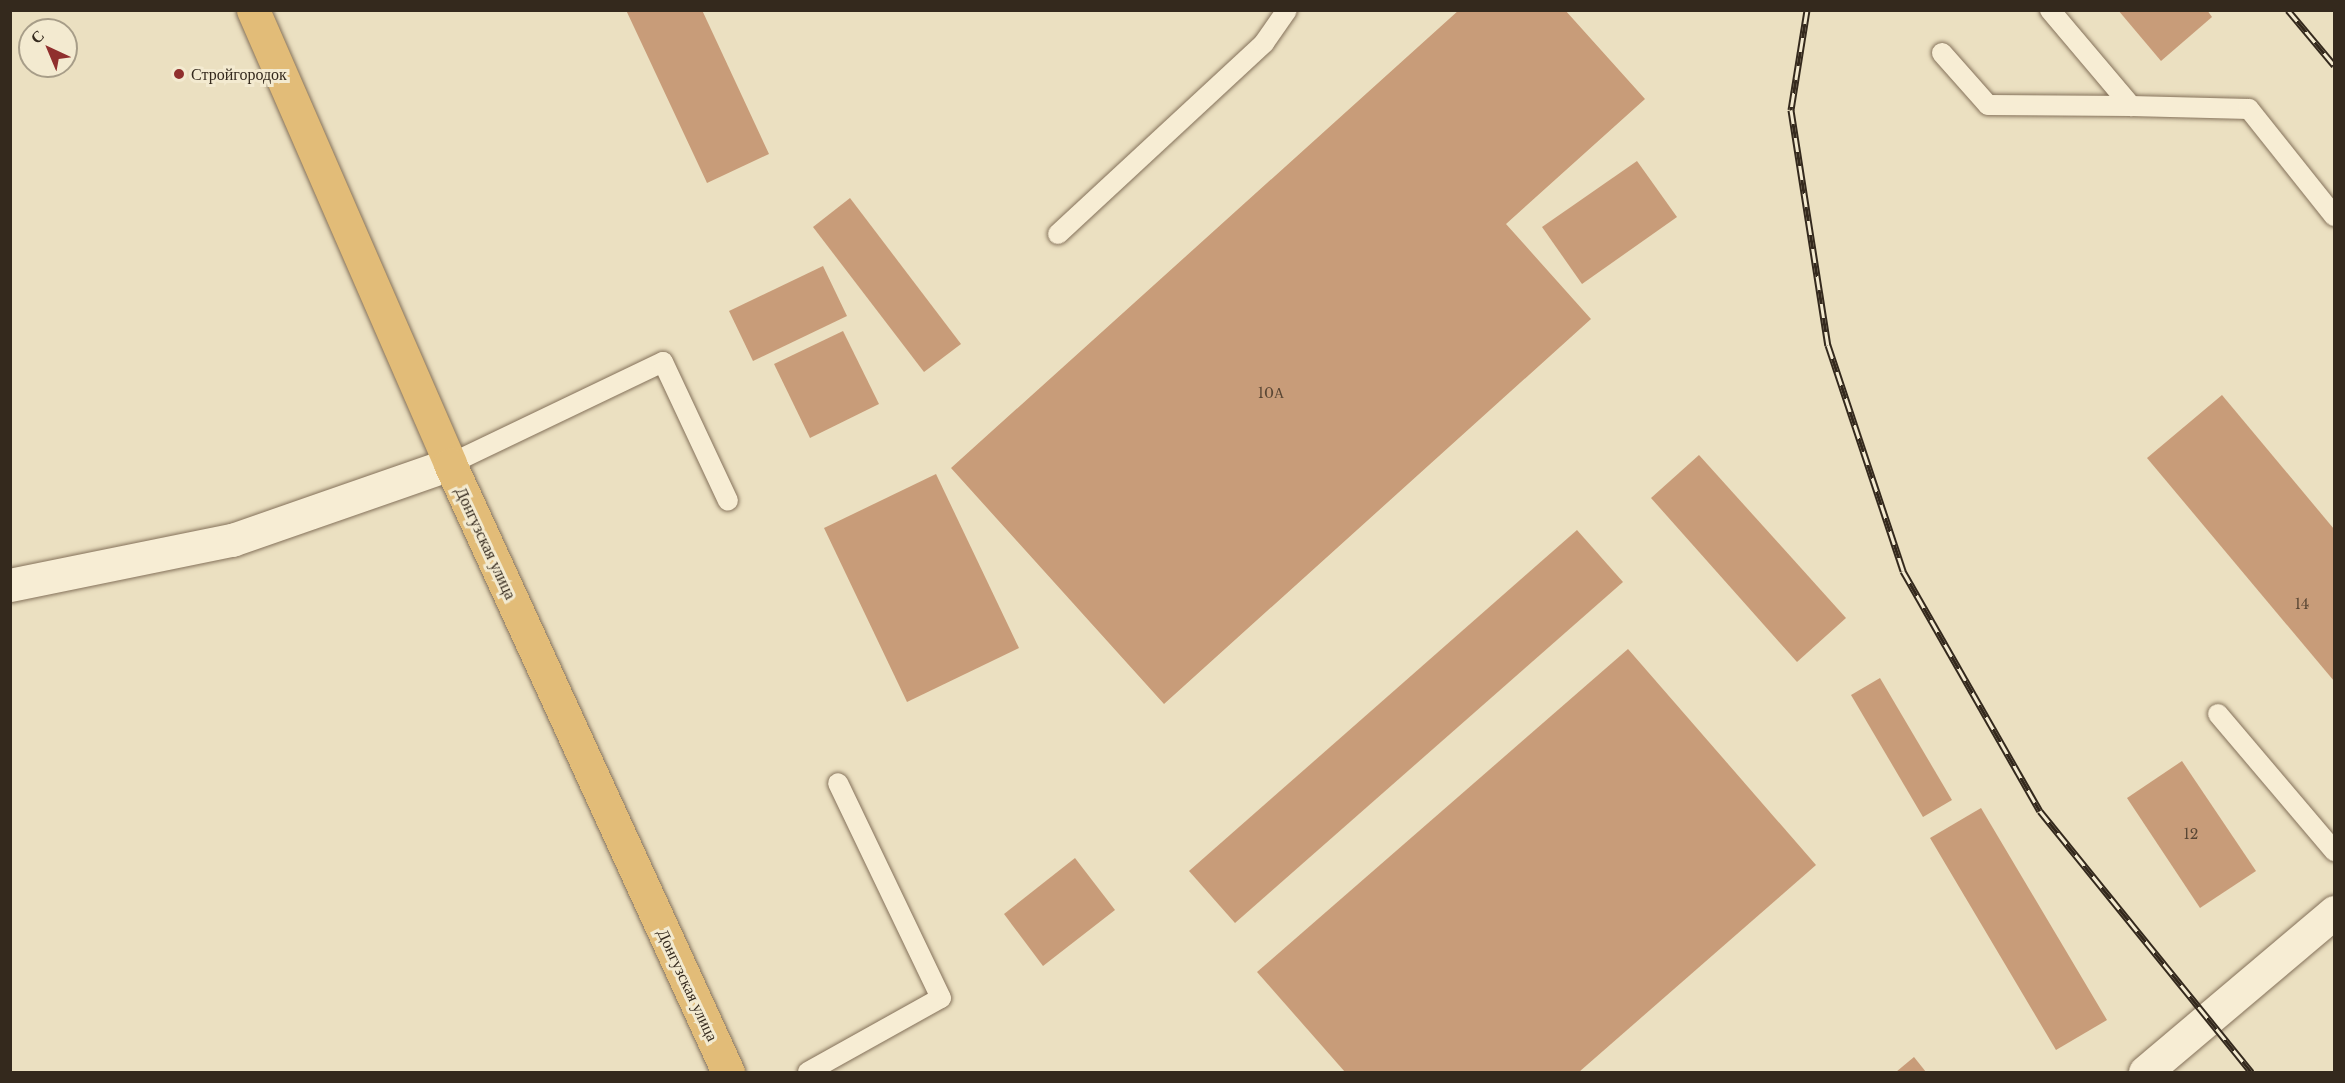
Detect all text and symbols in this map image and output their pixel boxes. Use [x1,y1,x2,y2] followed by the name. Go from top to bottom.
[18,18,78,78] north arrow
[26,25,48,48] text: С
[191,64,287,84] place label: Стройгородок
[172,67,186,81] marker: Стройгородок
[1258,385,1284,401] house number: 10А
[452,484,520,602] street label: Донгузская улица
[2295,596,2309,612] house number: 14
[2184,826,2198,842] house number: 12
[654,926,722,1044] street label: Донгузская улица

